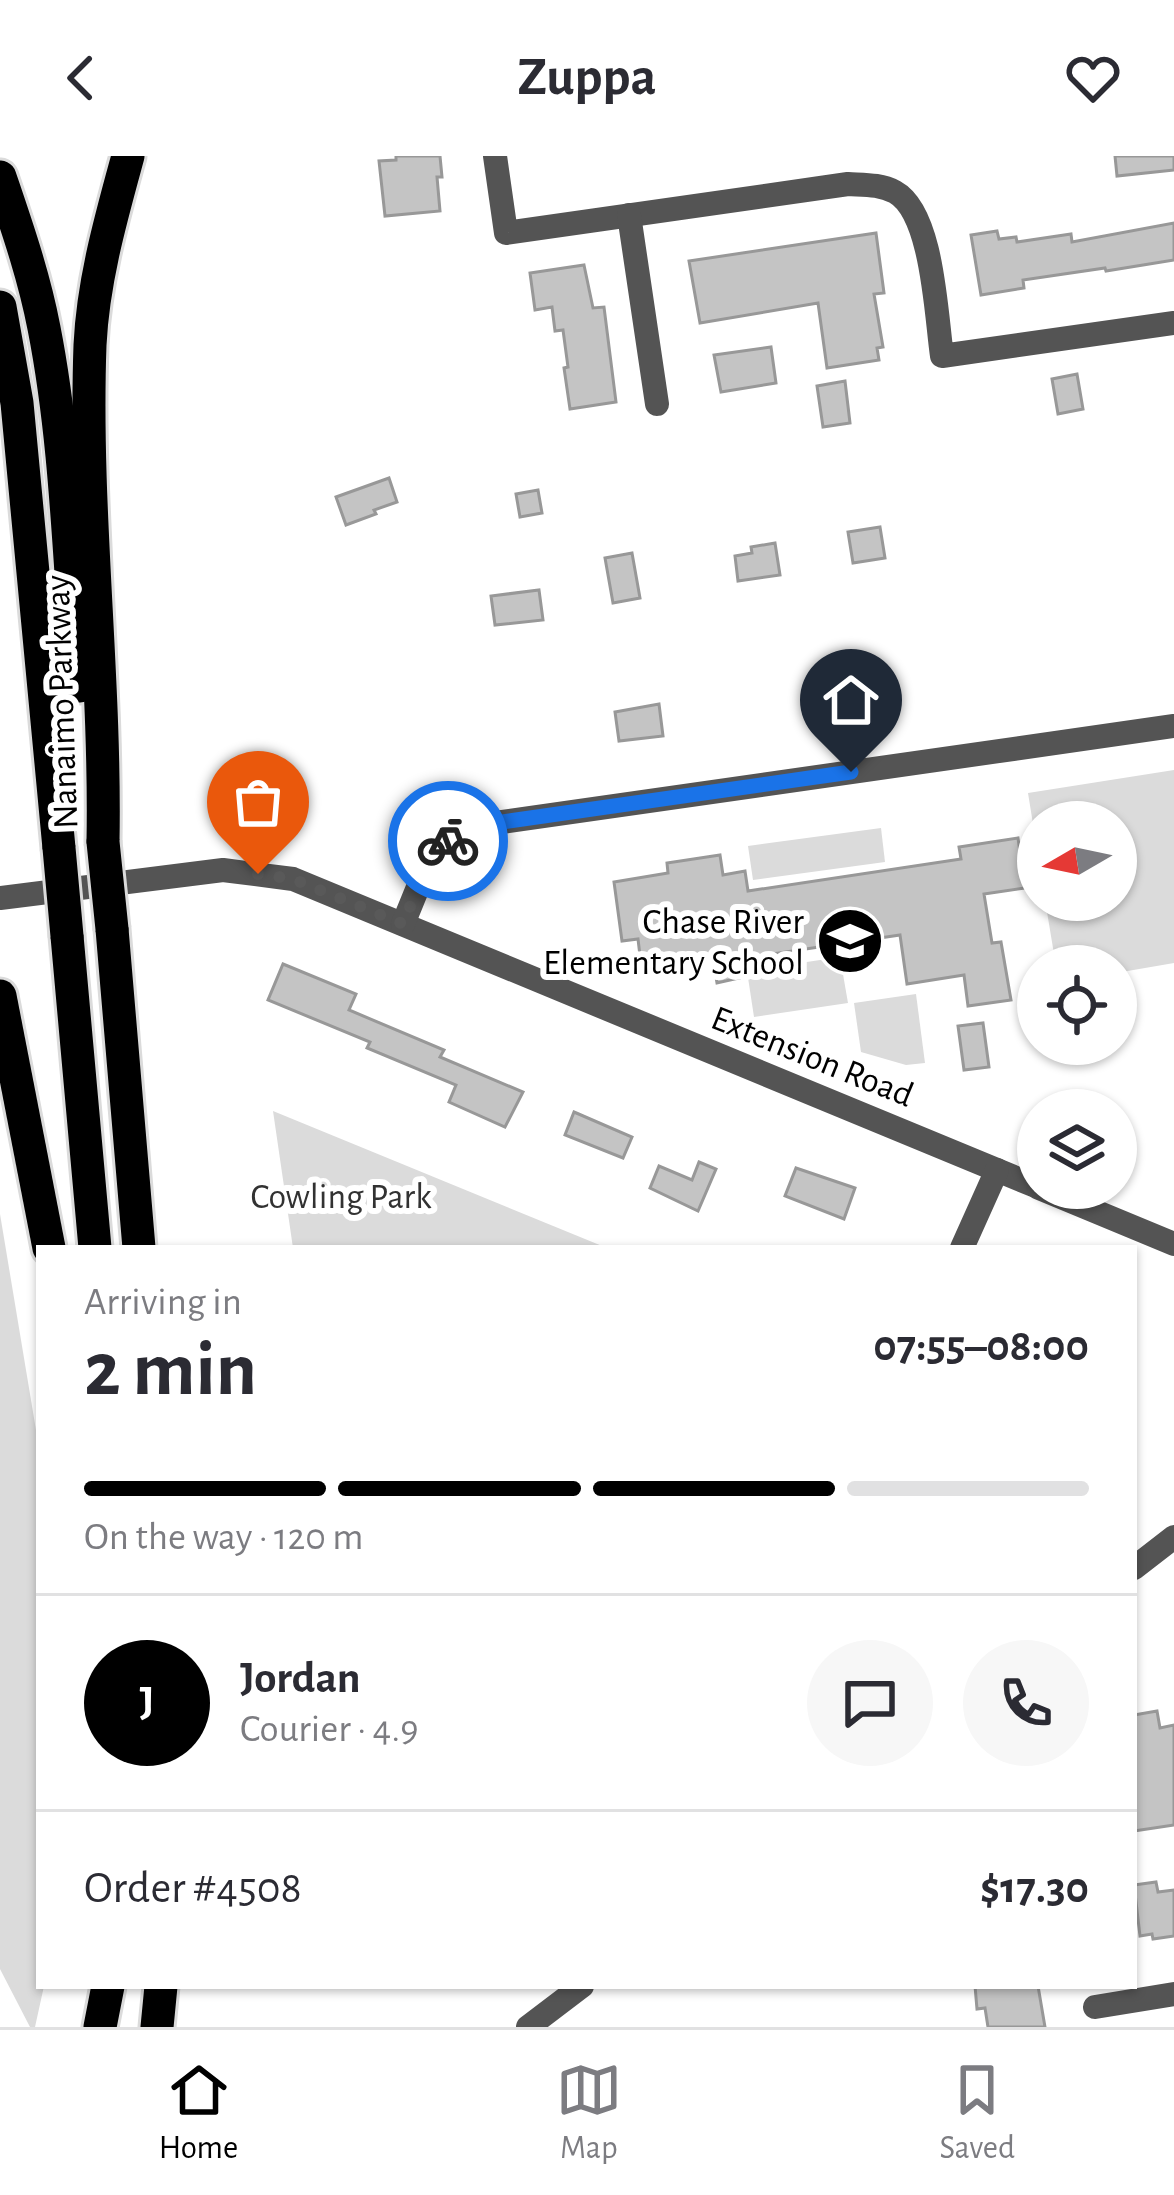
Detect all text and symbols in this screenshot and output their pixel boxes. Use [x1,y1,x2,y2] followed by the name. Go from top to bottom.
[48,45,114,111] icon: back
[1060,45,1126,111] icon: heart
[518,51,656,105] text: Zuppa
[40,574,84,829] street label: Nanaimo Parkway
[800,649,902,772] pin
[818,667,884,733] icon: home
[207,751,309,874] pin
[225,769,291,835] icon: bag
[388,781,508,901] courier
[1017,801,1137,921] north arrow
[1017,801,1137,1209] map controls
[415,808,481,874] icon: bike
[543,904,804,981] place label: Chase River Elementary School
[815,906,885,976] school or university icon: Chase River Elementary School
[1017,945,1137,1065] button: locate
[706,1000,918,1114] street label: Extension Road
[1017,1089,1137,1209] button: layers
[250,1179,432,1215] park label: Cowling Park
[84,1283,242,1322] text: Arriving in
[873,1324,1089,1369] text: 07:55–08:00
[84,1332,257,1410] text: 2 min
[84,1518,363,1557] text: On the way · 120 m
[807,1640,933,1766] button: chat
[963,1640,1089,1766] button: phone
[240,1656,361,1701] text: Jordan
[139,1680,155,1725] text: J
[240,1710,419,1749] text: Courier · 4.9
[84,1866,302,1911] text: Order #4508
[980,1866,1089,1911] text: $17.30
[159,2057,238,2169] tab: Home
[556,2057,622,2169] tab: Map
[940,2057,1015,2169] tab: Saved

